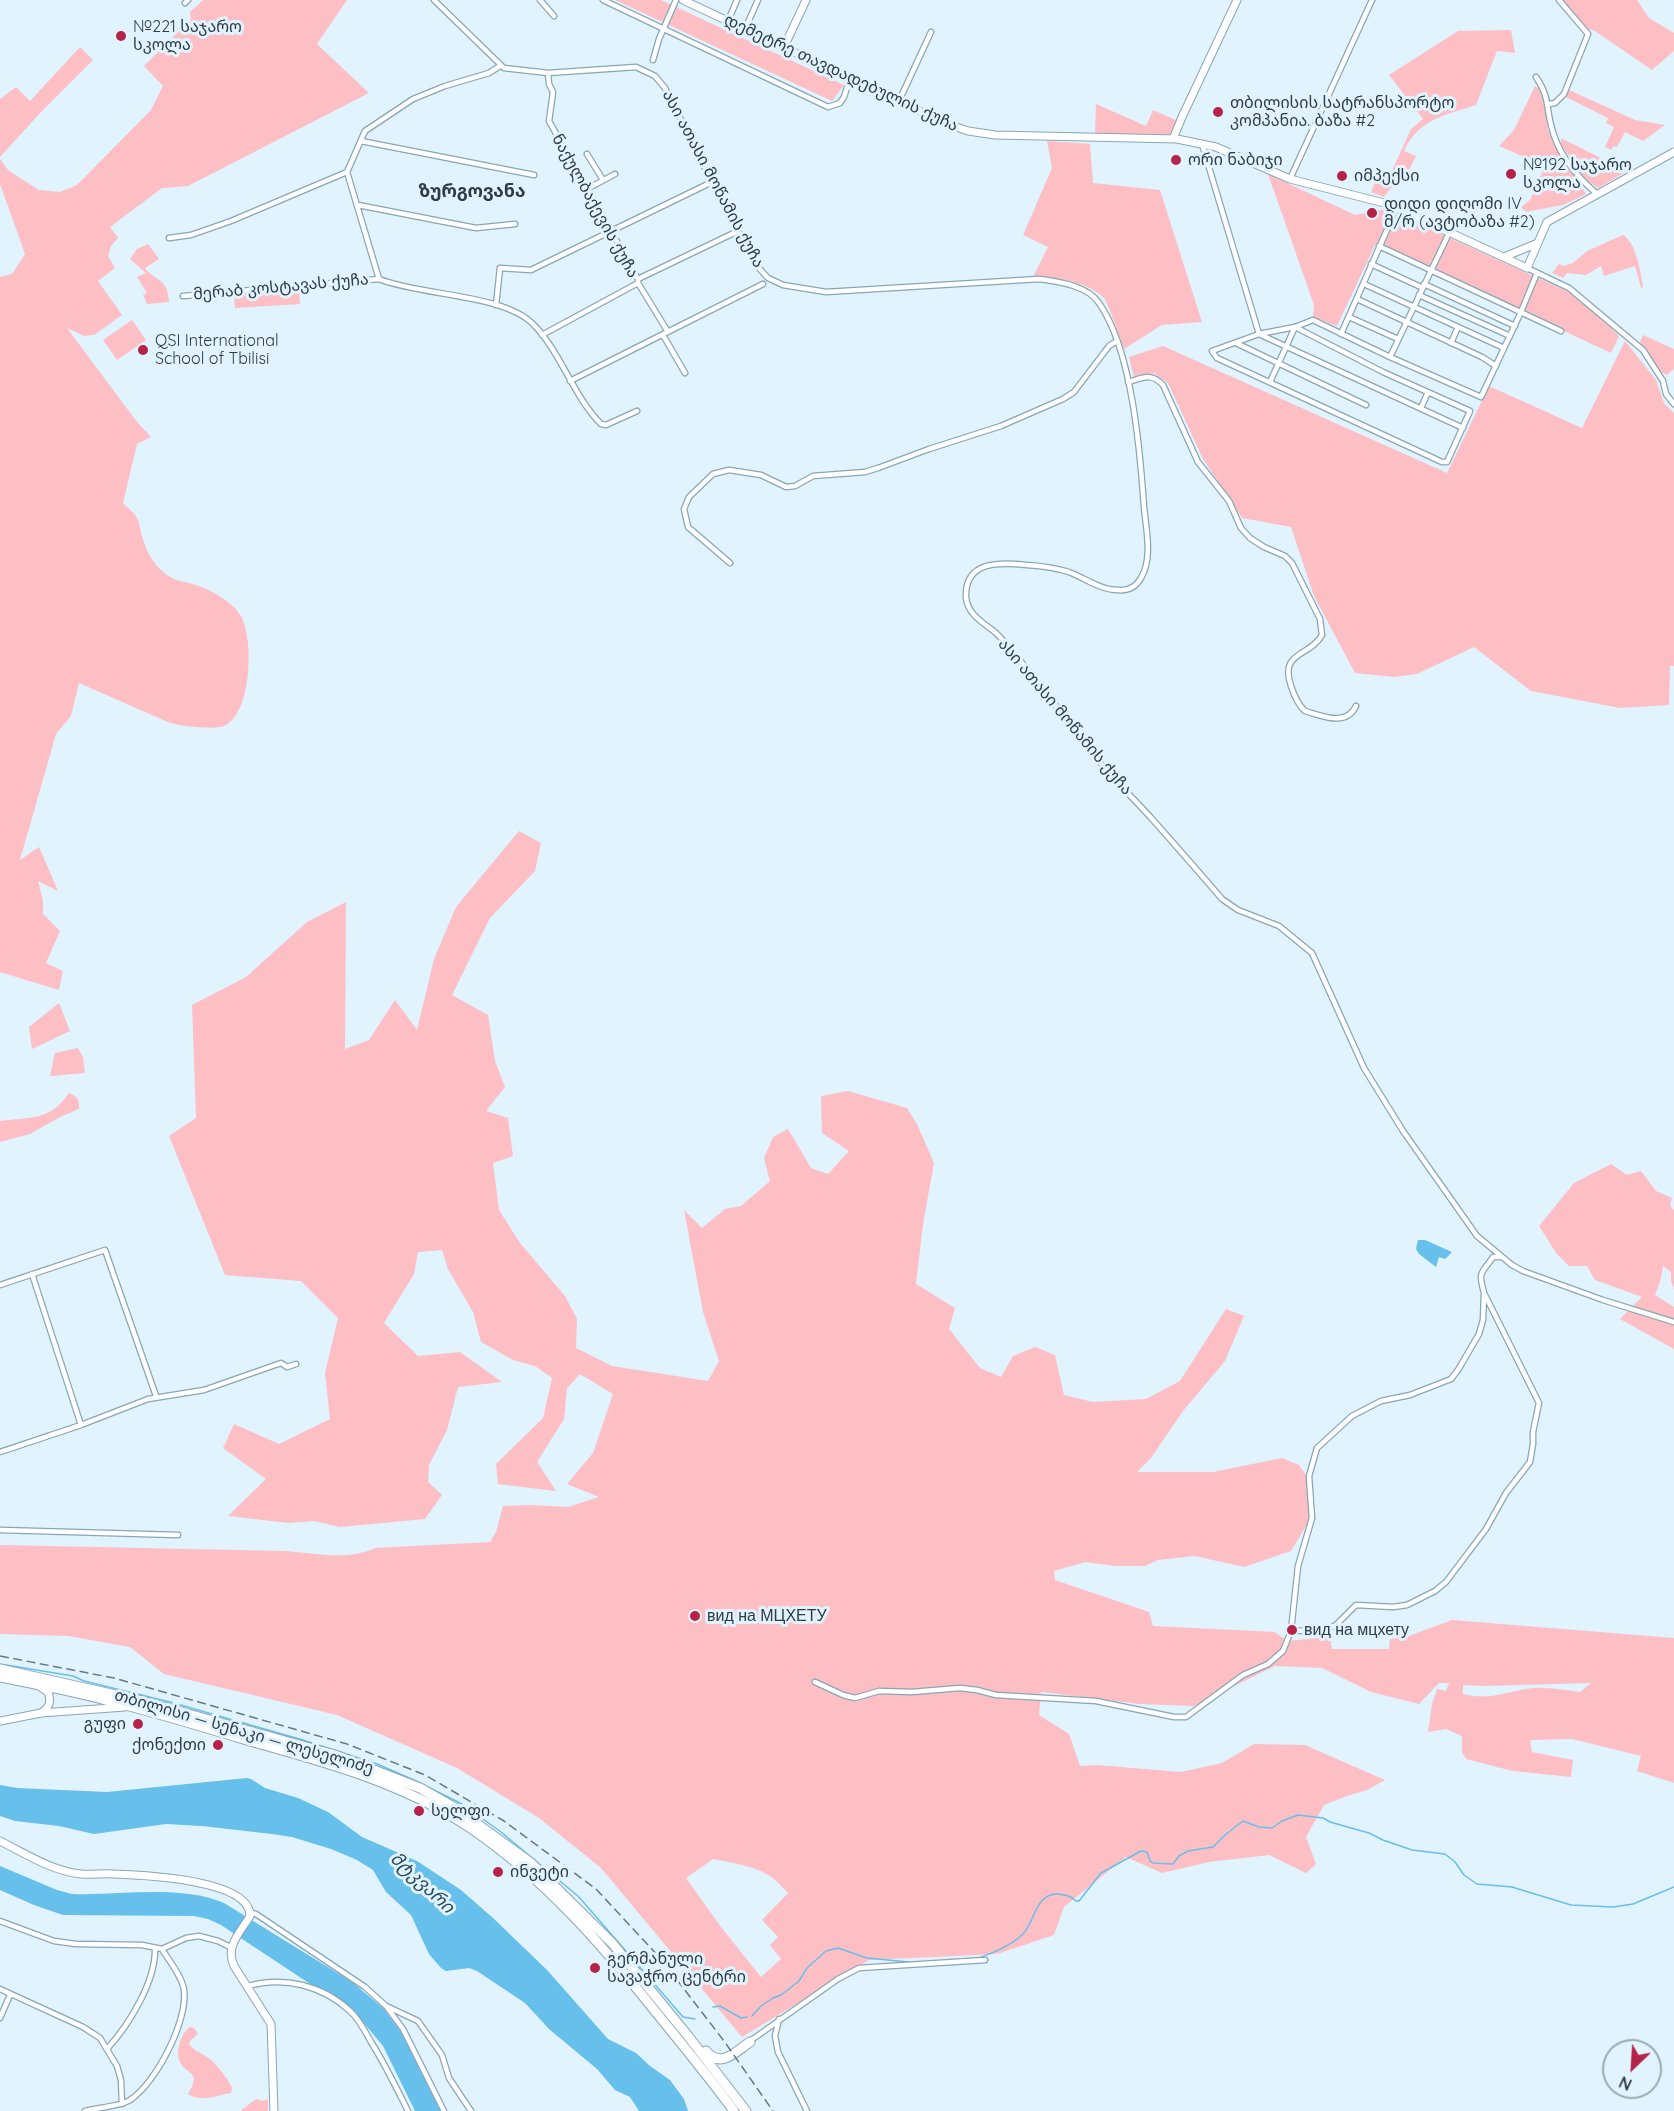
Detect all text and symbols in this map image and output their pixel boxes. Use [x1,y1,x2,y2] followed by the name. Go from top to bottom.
[721,10,961,136] street label: დემეტრე თავდადებულის ქუჩა
[133,17,242,55] place label: №221 საჯარო სკოლა
[114,29,128,43] marker: №221 საჯარო სკოლა
[658,87,768,271] street label: ასი ათასი მოწამის ქუჩა
[1230,93,1454,131] place label: თბილისის სატრანსპორტო კომპანია. ბაზა #2
[1211,105,1225,119] marker: თბილისის სატრანსპორტო კომპანია. ბაზა #2
[547,131,643,281] street label: ნაქულბაქევის ქუჩა
[1188,150,1283,170] place label: ორი ნაბიჯი
[1169,153,1183,167] marker: ორი ნაბიჯი
[1523,155,1632,193] place label: №192 საჯარო სკოლა
[1354,166,1419,186] place label: იმპექსი
[1504,167,1518,181] marker: №192 საჯარო სკოლა
[1335,169,1349,183] marker: იმპექსი
[419,181,525,203] district label: ზურგოვანა
[1384,194,1535,232] place label: დიდი დიღომი IV მ/რ (ავტობაზა #2)
[1365,206,1379,220] marker: დიდი დიღომი IV მ/რ (ავტობაზა #2)
[193,270,369,304] street label: მერაბ კოსტავას ქუჩა
[155,331,279,369] place label: QSI International School of Tbilisi
[136,343,150,357] marker: QSI International School of Tbilisi
[994,635,1136,799] street label: ასი ათასი მოწამის ქუჩა
[707,1606,827,1626] place label: вид на МЦХЕТУ
[688,1609,702,1623] marker: вид на МЦХЕТУ
[1304,1620,1409,1640] place label: вид на мцхету
[1285,1623,1299,1637] marker: вид на мцхету
[112,1686,376,1778] street label: თბილისი — სენაკი — ლესელიძე
[84,1714,126,1734] place label: გუფი
[131,1717,145,1731] marker: გუფი
[132,1735,206,1755] place label: ქონექთი
[211,1738,225,1752] marker: ქონექთი
[431,1801,490,1821] place label: სელფი
[412,1804,426,1818] marker: სელფი
[386,1848,458,1918] water label: მტკვარი
[510,1862,569,1882] place label: ინვეტი
[491,1865,505,1879] marker: ინვეტი
[607,1949,746,1987] place label: გერმანული სავაჭრო ცენტრი
[588,1961,602,1975] marker: გერმანული სავაჭრო ცენტრი
[1602,2039,1662,2099] north arrow
[1616,2072,1635,2095] text: N

